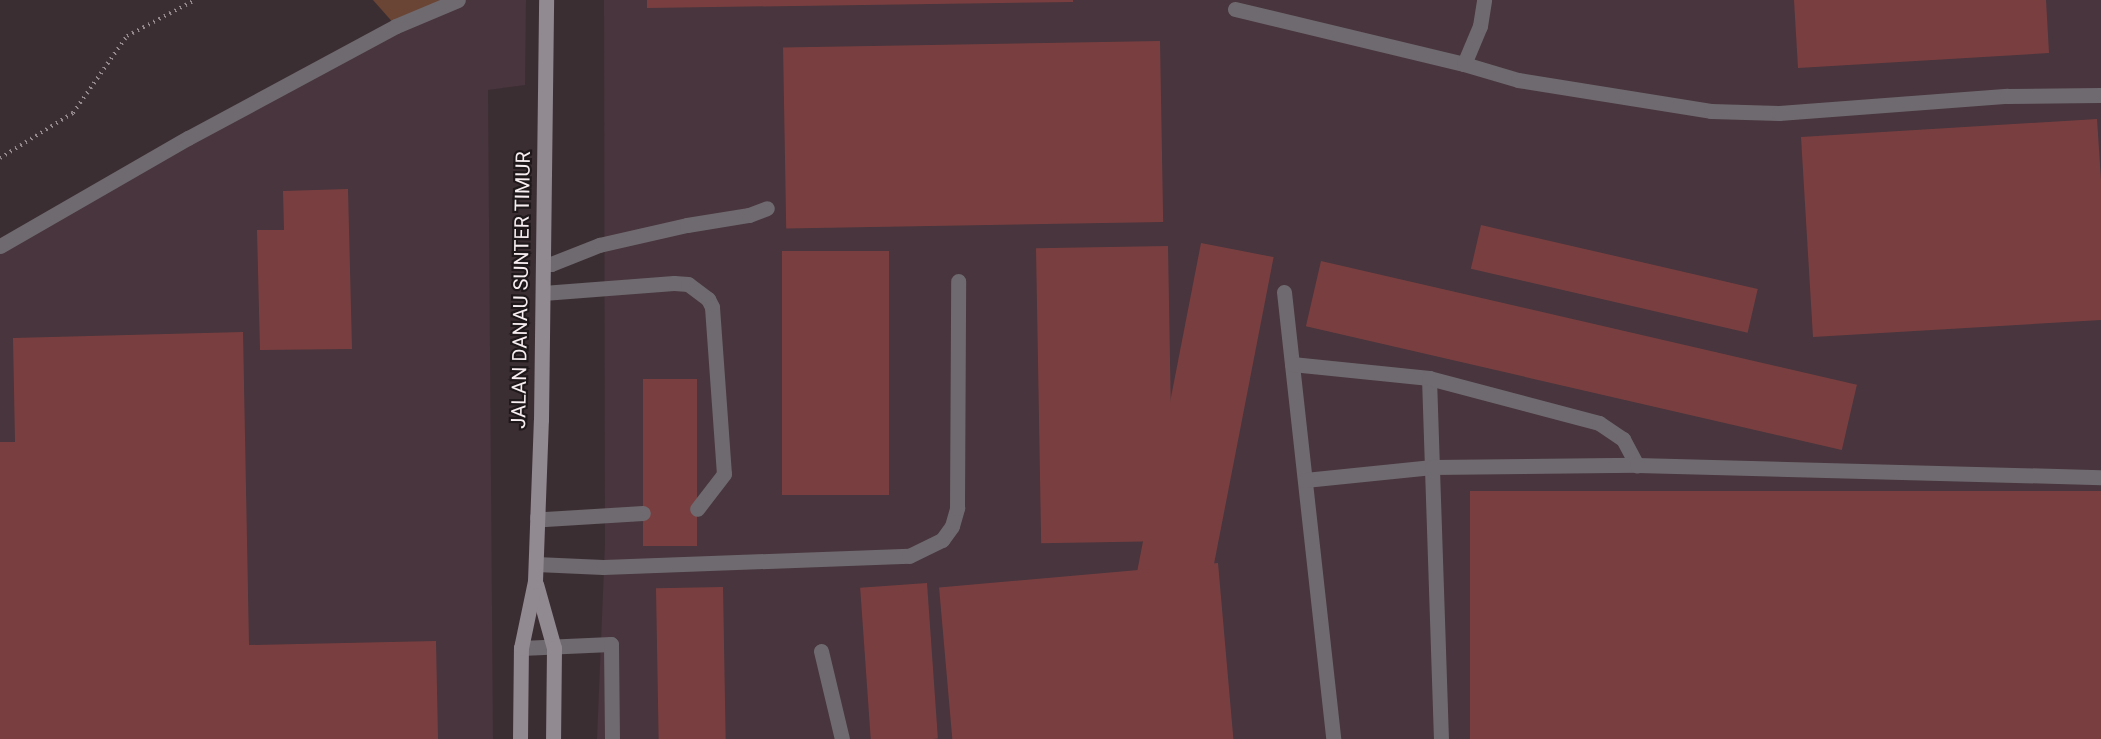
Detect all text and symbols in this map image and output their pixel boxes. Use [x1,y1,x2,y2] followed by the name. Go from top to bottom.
[507,151,535,429] street label: JALAN DANAU SUNTER TIMUR

